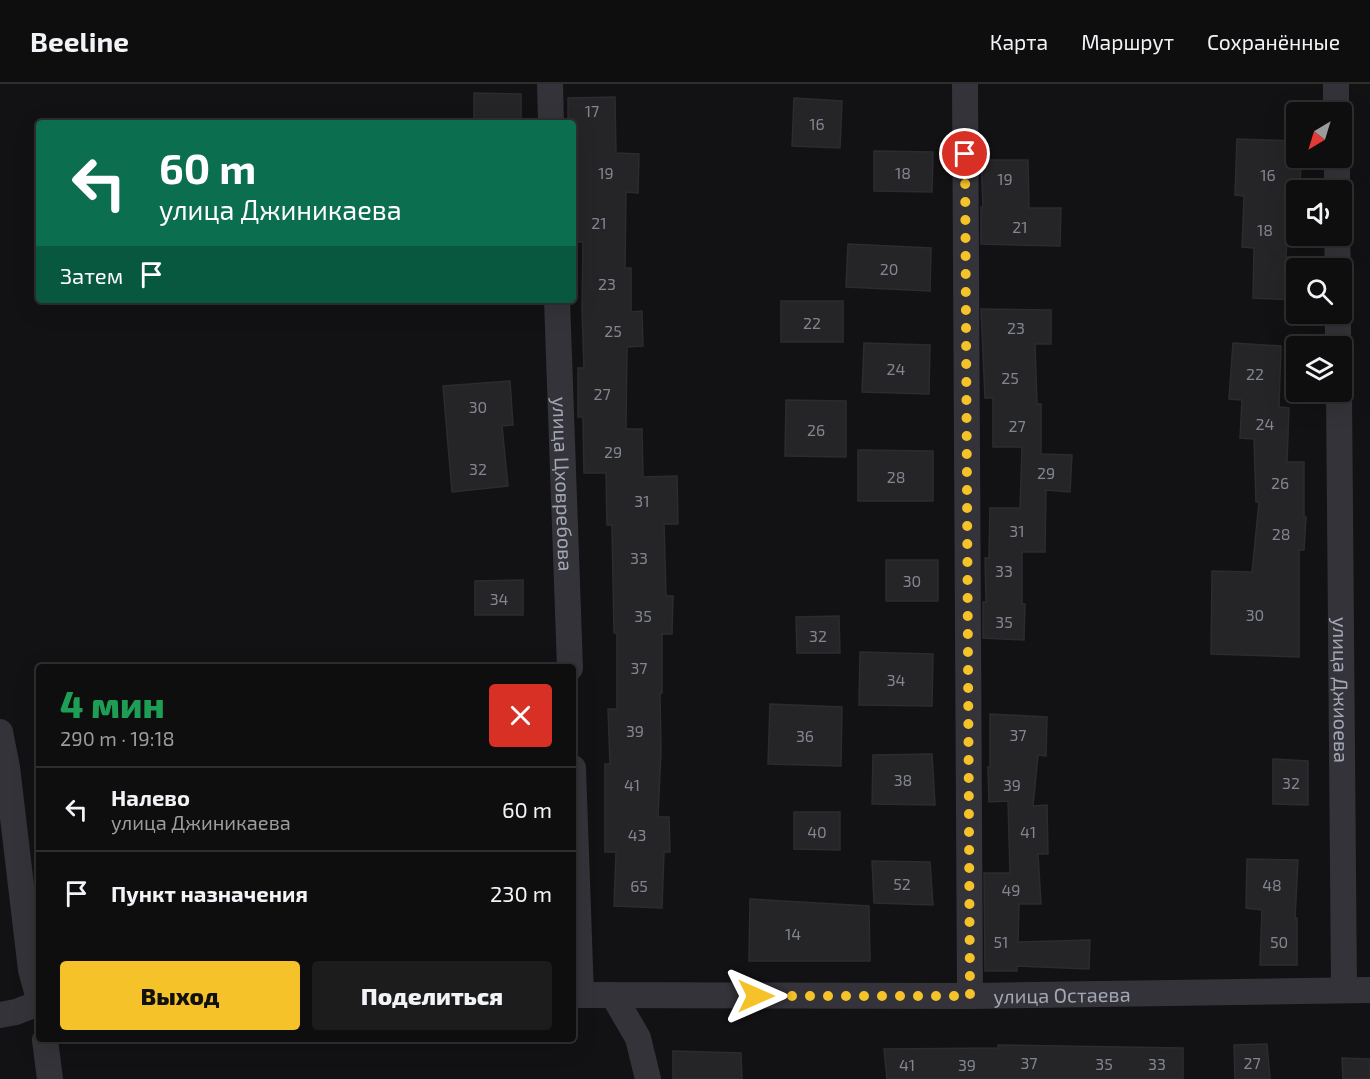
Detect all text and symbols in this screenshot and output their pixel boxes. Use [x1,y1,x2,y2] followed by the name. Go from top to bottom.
[30,24,129,58] text: Beeline
[990,29,1048,54] text: Карта
[1081,29,1174,54] text: Маршрут
[1207,29,1340,54] text: Сохранённые
[585,101,599,120] house number: 17
[1286,102,1352,168] north arrow
[1286,102,1352,402] map controls
[809,114,825,133] house number: 16
[939,128,990,179] pin
[948,137,981,170] icon: arrive
[159,142,256,192] text: 60 m
[60,144,138,222] icon: left
[598,163,614,182] house number: 19
[895,163,911,182] house number: 18
[1260,165,1276,184] house number: 16
[997,169,1013,188] house number: 19
[1286,180,1352,246] button: sound
[159,193,402,225] text: улица Джиникаева
[591,213,607,232] house number: 21
[1012,217,1028,236] house number: 21
[1257,220,1273,239] house number: 18
[135,258,168,291] icon: arrive
[1286,258,1352,324] button: search
[880,259,898,278] house number: 20
[60,262,123,288] text: Затем
[598,274,616,293] house number: 23
[803,313,821,332] house number: 22
[1007,318,1025,337] house number: 23
[604,321,622,340] house number: 25
[1286,336,1352,402] button: layers
[887,359,906,378] house number: 24
[1246,364,1264,383] house number: 22
[1001,368,1019,387] house number: 25
[593,384,611,403] house number: 27
[547,396,579,572] street label: улица Цховребова
[469,397,487,416] house number: 30
[1256,414,1275,433] house number: 24
[1008,416,1026,435] house number: 27
[807,420,825,439] house number: 26
[604,442,622,461] house number: 29
[469,459,487,478] house number: 32
[1037,463,1055,482] house number: 29
[887,467,905,486] house number: 28
[1271,473,1289,492] house number: 26
[634,491,650,510] house number: 31
[1009,521,1025,540] house number: 31
[1272,524,1290,543] house number: 28
[630,548,648,567] house number: 33
[995,561,1013,580] house number: 33
[903,571,921,590] house number: 30
[490,589,509,608] house number: 34
[1246,605,1264,624] house number: 30
[634,606,652,625] house number: 35
[995,612,1013,631] house number: 35
[1328,617,1354,763] street label: улица Джиоева
[809,626,827,645] house number: 32
[630,658,648,677] house number: 37
[887,670,906,689] house number: 34
[60,682,165,725] text: 4 мин
[489,684,552,747] button: close
[626,721,644,740] house number: 39
[1009,725,1027,744] house number: 37
[60,726,175,750] text: 290 m · 19:18
[796,726,814,745] house number: 36
[894,770,912,789] house number: 38
[1282,773,1300,792] house number: 32
[624,775,640,794] house number: 41
[1003,775,1021,794] house number: 39
[111,784,190,810] text: Налево
[60,793,93,826] icon: left
[502,796,552,822] text: 60 m
[111,810,291,834] text: улица Джиникаева
[807,822,827,841] house number: 40
[1020,822,1036,841] house number: 41
[628,825,646,844] house number: 43
[893,874,911,893] house number: 52
[1262,875,1282,894] house number: 48
[630,876,648,895] house number: 65
[60,877,93,910] icon: arrive
[111,880,308,906] text: Пункт назначения
[490,880,552,906] text: 230 m
[1002,880,1021,899] house number: 49
[785,924,801,943] house number: 14
[994,932,1008,951] house number: 51
[1270,932,1288,951] house number: 50
[60,961,300,1030] button: Выход
[312,961,552,1030] button: Поделиться
[724,964,788,1028] position arrow
[993,982,1131,1009] street label: улица Остаева
[1020,1053,1038,1072] house number: 37
[1243,1053,1261,1072] house number: 27
[1095,1054,1113,1073] house number: 35
[1148,1054,1166,1073] house number: 33
[899,1055,915,1074] house number: 41
[958,1055,976,1074] house number: 39

